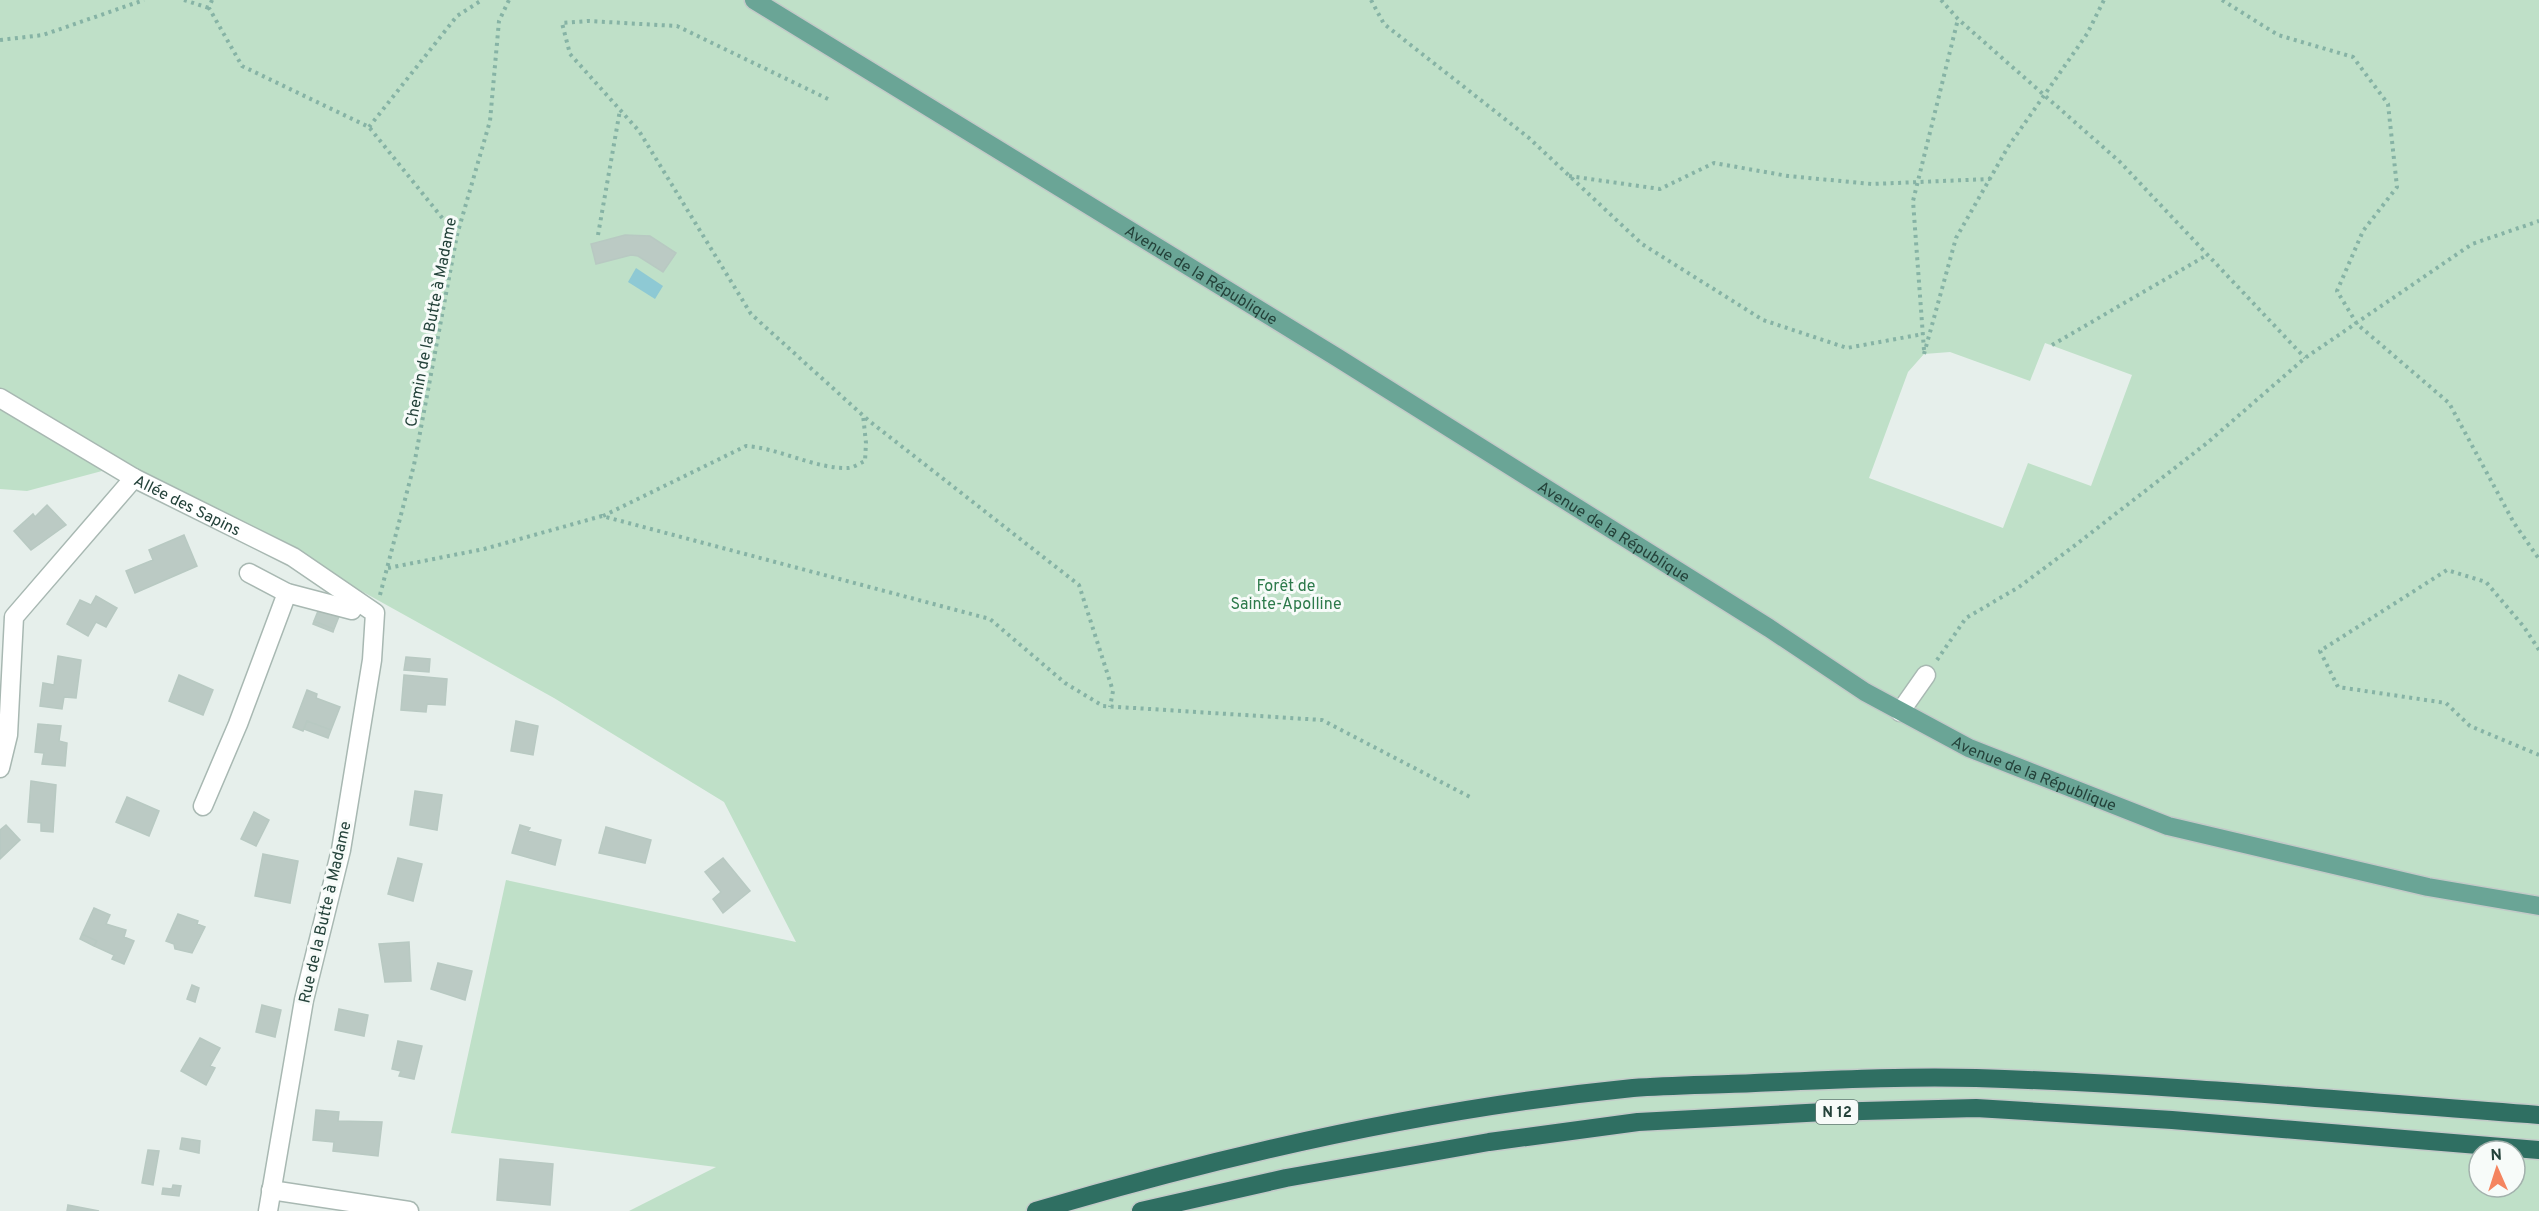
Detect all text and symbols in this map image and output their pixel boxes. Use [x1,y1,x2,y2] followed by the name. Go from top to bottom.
[402,216,462,429] street label: Chemin de la Butte à Madame
[1120,222,1281,331] street label: Avenue de la République
[130,472,244,541] street label: Allée des Sapins
[1533,478,1693,588] street label: Avenue de la République
[1230,577,1342,615] park label: Forêt de Sainte-Apolline
[1947,732,2119,817] street label: Avenue de la République
[295,819,357,1005] street label: Rue de la Butte à Madame
[1816,1100,1858,1124] road number: N 12
[2467,1139,2527,1199] north arrow
[2490,1146,2503,1166] text: N

